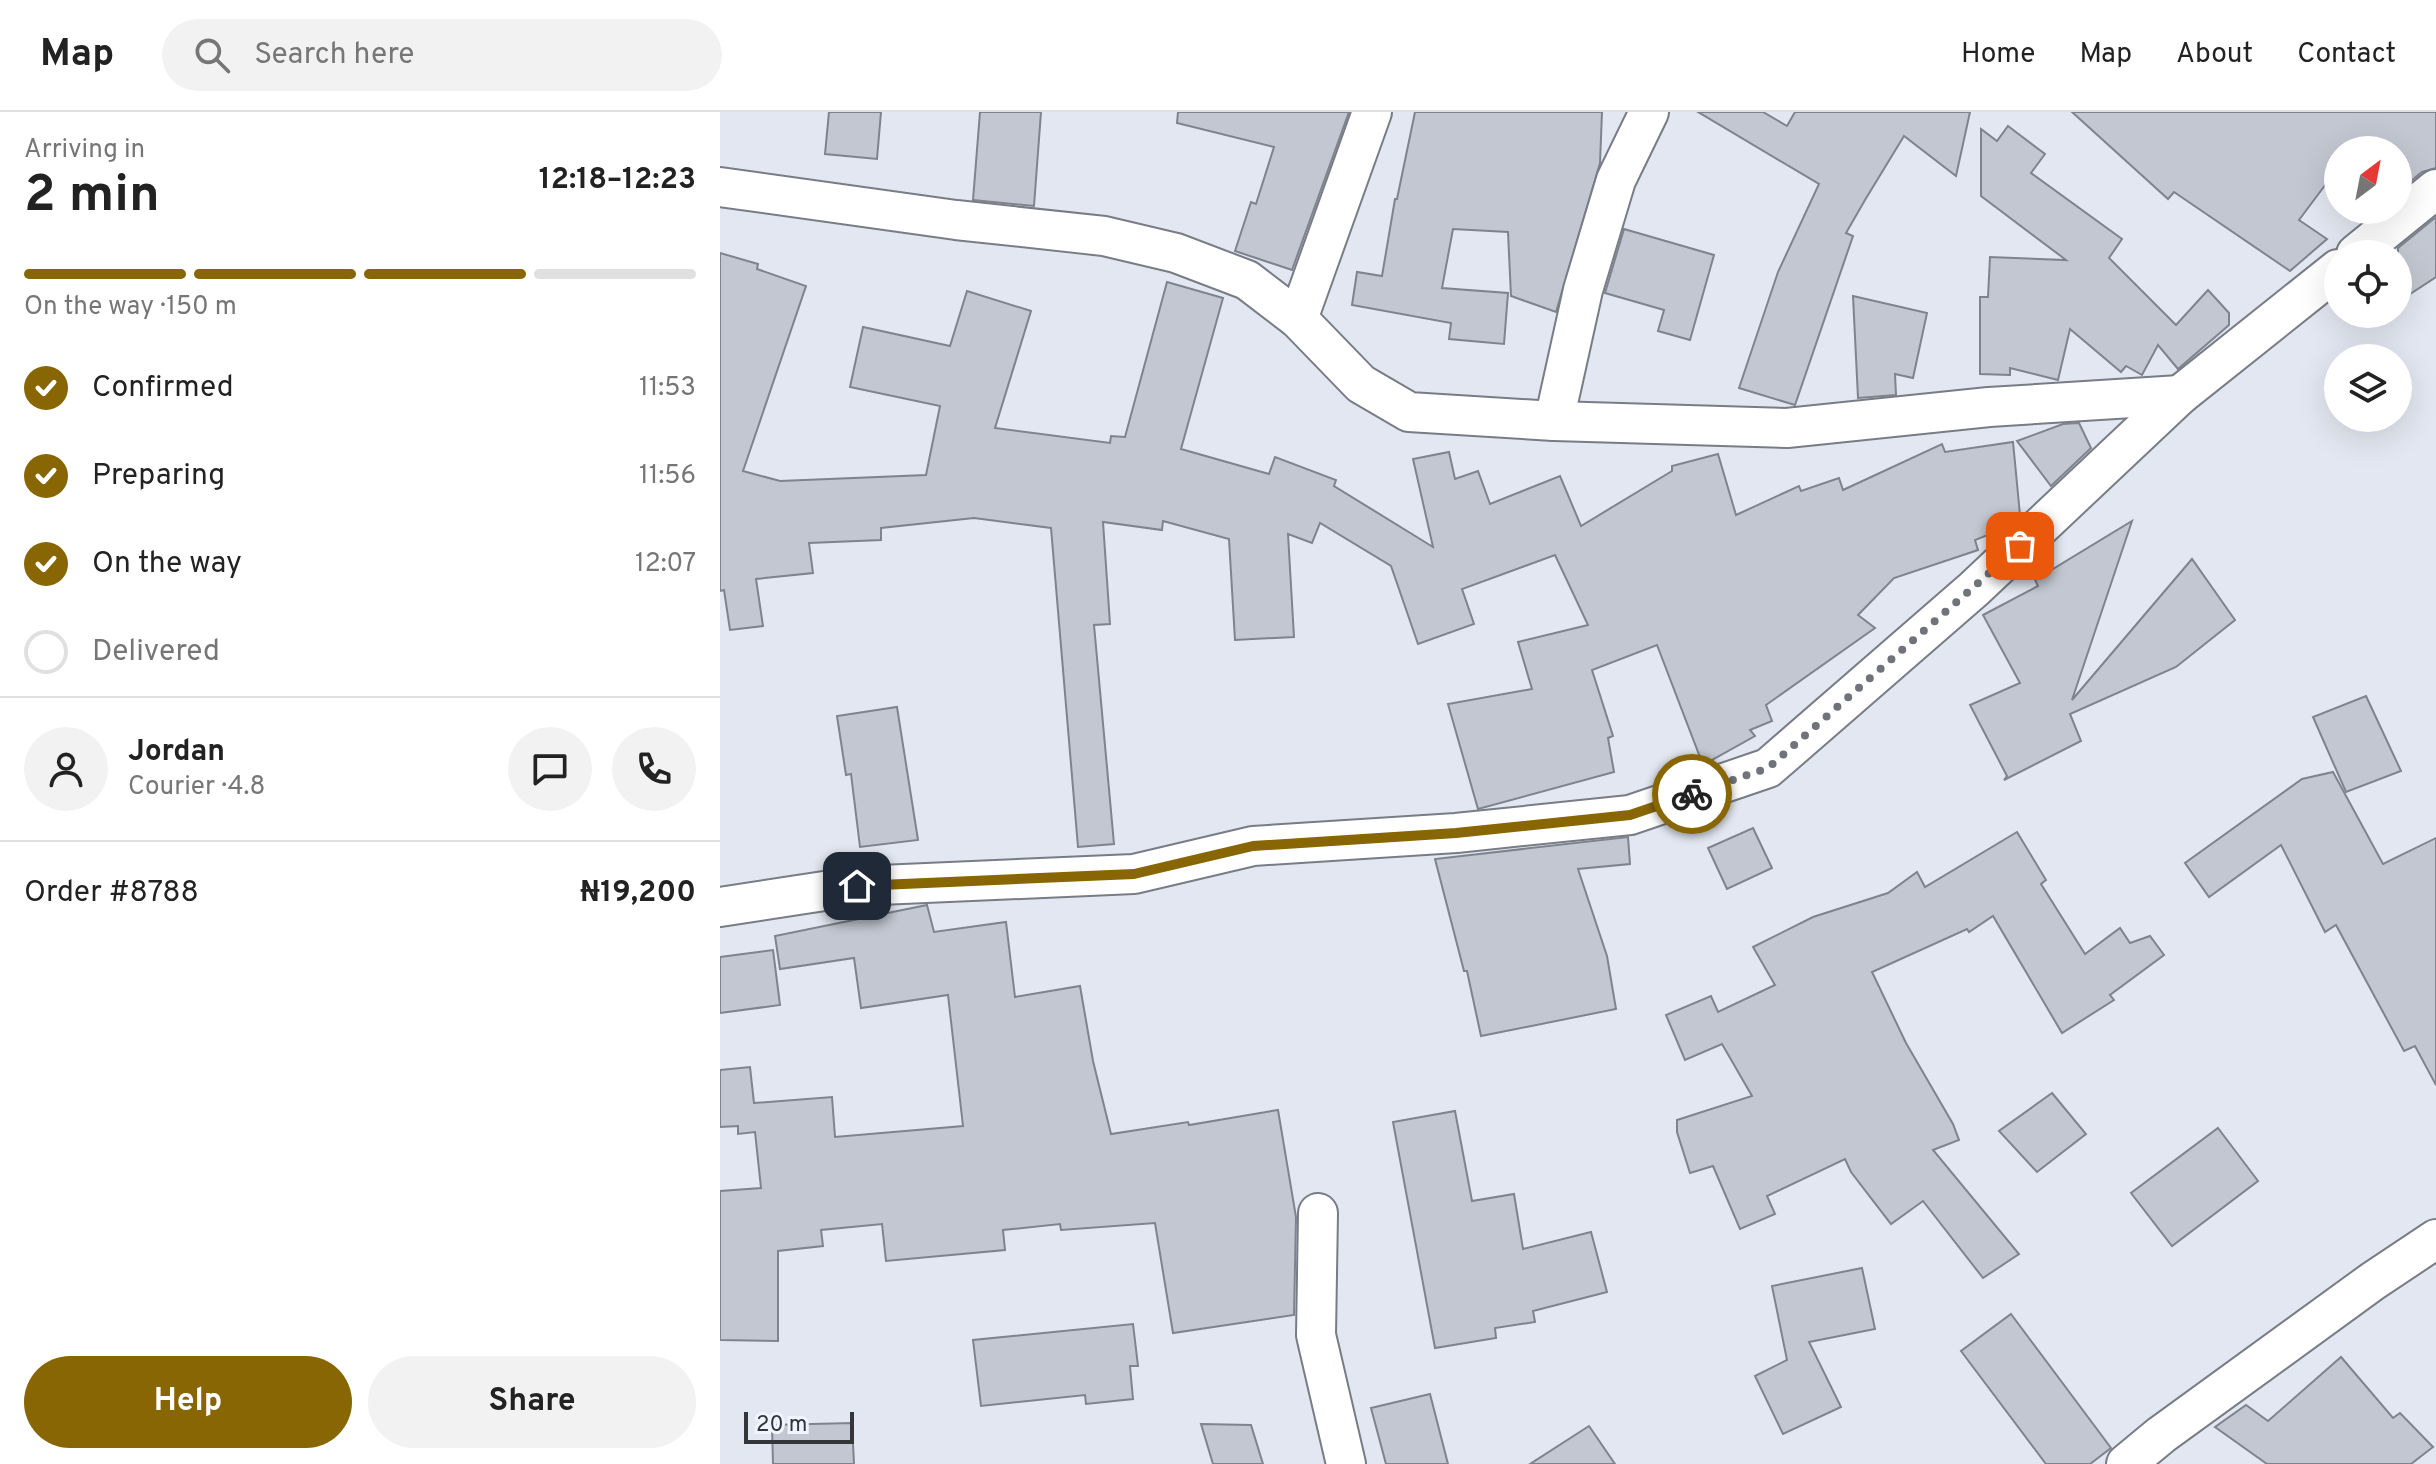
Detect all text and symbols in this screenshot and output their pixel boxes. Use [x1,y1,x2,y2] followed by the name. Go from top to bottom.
[162,19,722,91] search box
[40,31,114,80] text: Map
[190,33,234,77] icon: search
[254,37,414,74] text: Search here
[1961,37,2035,73] text: Home
[2079,37,2132,73] text: Map
[2176,37,2253,73] text: About
[2297,37,2396,73] text: Contact
[24,134,145,167] text: Arriving in
[2324,136,2412,224] north arrow
[2324,136,2412,432] map controls
[539,162,696,199] text: 12:18–12:23
[24,164,160,230] text: 2 min
[2324,240,2412,328] button: locate
[24,291,237,324] text: On the way · 150 m
[2324,344,2412,432] button: layers
[24,366,68,410] icon: check
[92,370,234,407] text: Confirmed
[639,372,696,405] text: 11:53
[24,454,68,498] icon: check
[92,458,225,495] text: Preparing
[639,460,696,493] text: 11:56
[1986,512,2054,580] pin
[1998,524,2042,568] icon: bag
[24,542,68,586] icon: check
[92,546,242,583] text: On the way
[635,548,696,581] text: 12:07
[92,634,220,671] text: Delivered
[24,727,108,811] button: person
[508,727,592,811] button: chat
[612,727,696,811] button: phone
[128,734,225,771] text: Jordan
[1652,754,1732,834] courier
[128,771,265,804] text: Courier · 4.8
[1670,772,1714,816] icon: bike
[823,852,891,920] pin
[835,864,879,908] icon: home
[24,875,199,912] text: Order #8788
[580,875,696,912] text: ₦19,200
[24,1356,352,1448] button: Help
[368,1356,696,1448] button: Share
[744,1408,854,1444] scale bar
[756,1412,807,1439] text: 20 m

